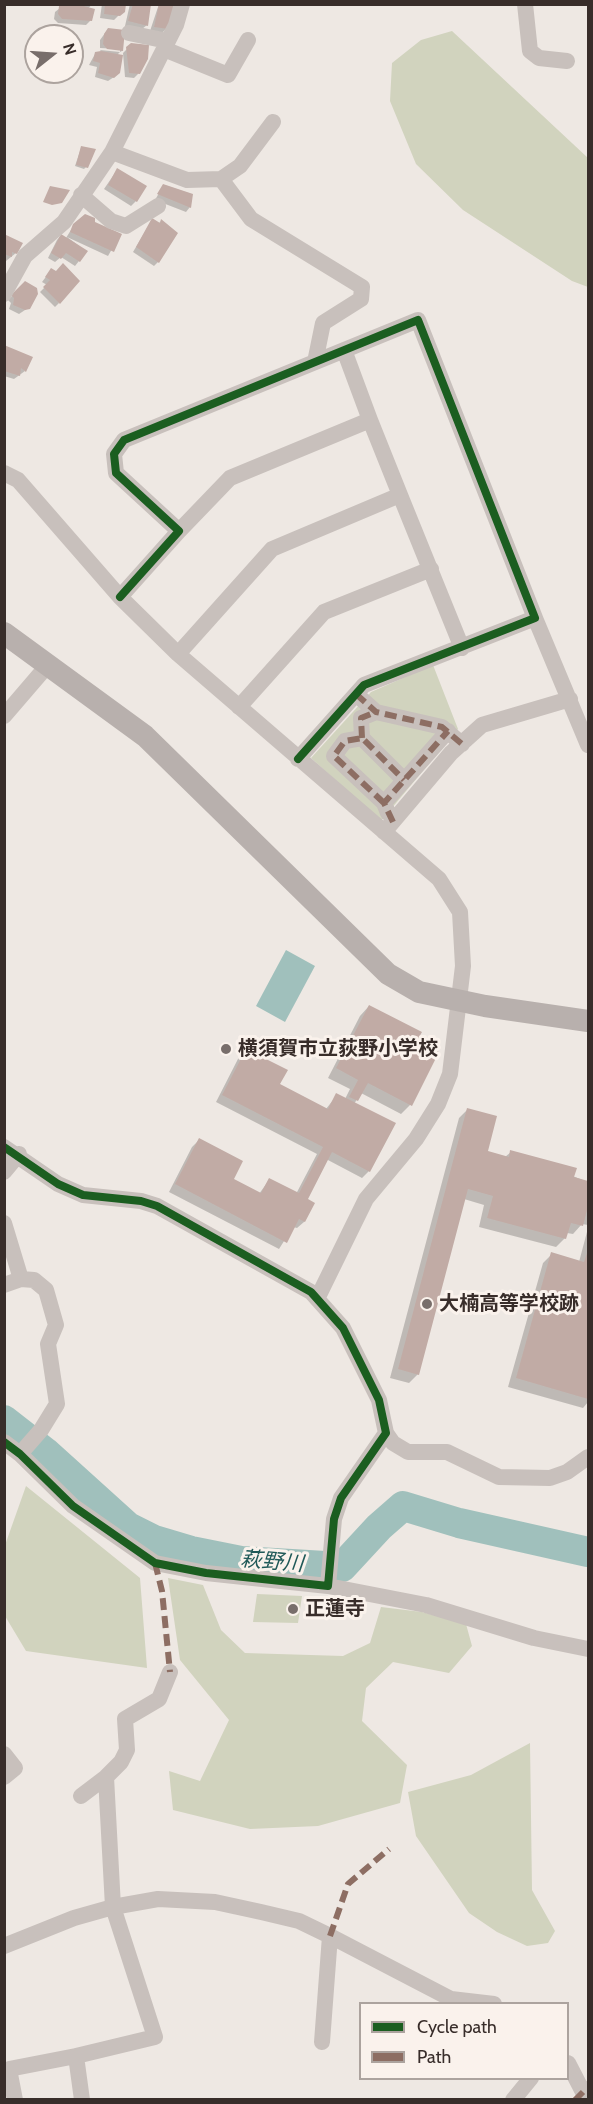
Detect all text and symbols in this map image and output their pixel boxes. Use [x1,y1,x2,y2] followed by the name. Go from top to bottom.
[24,24,84,84] north arrow
[59,41,81,57] text: N
[238,1037,438,1061] place label: 横須賀市立荻野小学校
[219,1042,233,1056] marker: 横須賀市立荻野小学校
[439,1292,579,1316] place label: 大楠高等学校跡
[420,1297,434,1311] marker: 大楠高等学校跡
[240,1547,304,1577] water label: 萩野川
[305,1597,365,1621] place label: 正蓮寺
[286,1602,300,1616] marker: 正蓮寺
[359,2002,569,2080] legend
[417,2016,497,2038] text: Cycle path
[417,2046,451,2068] text: Path

